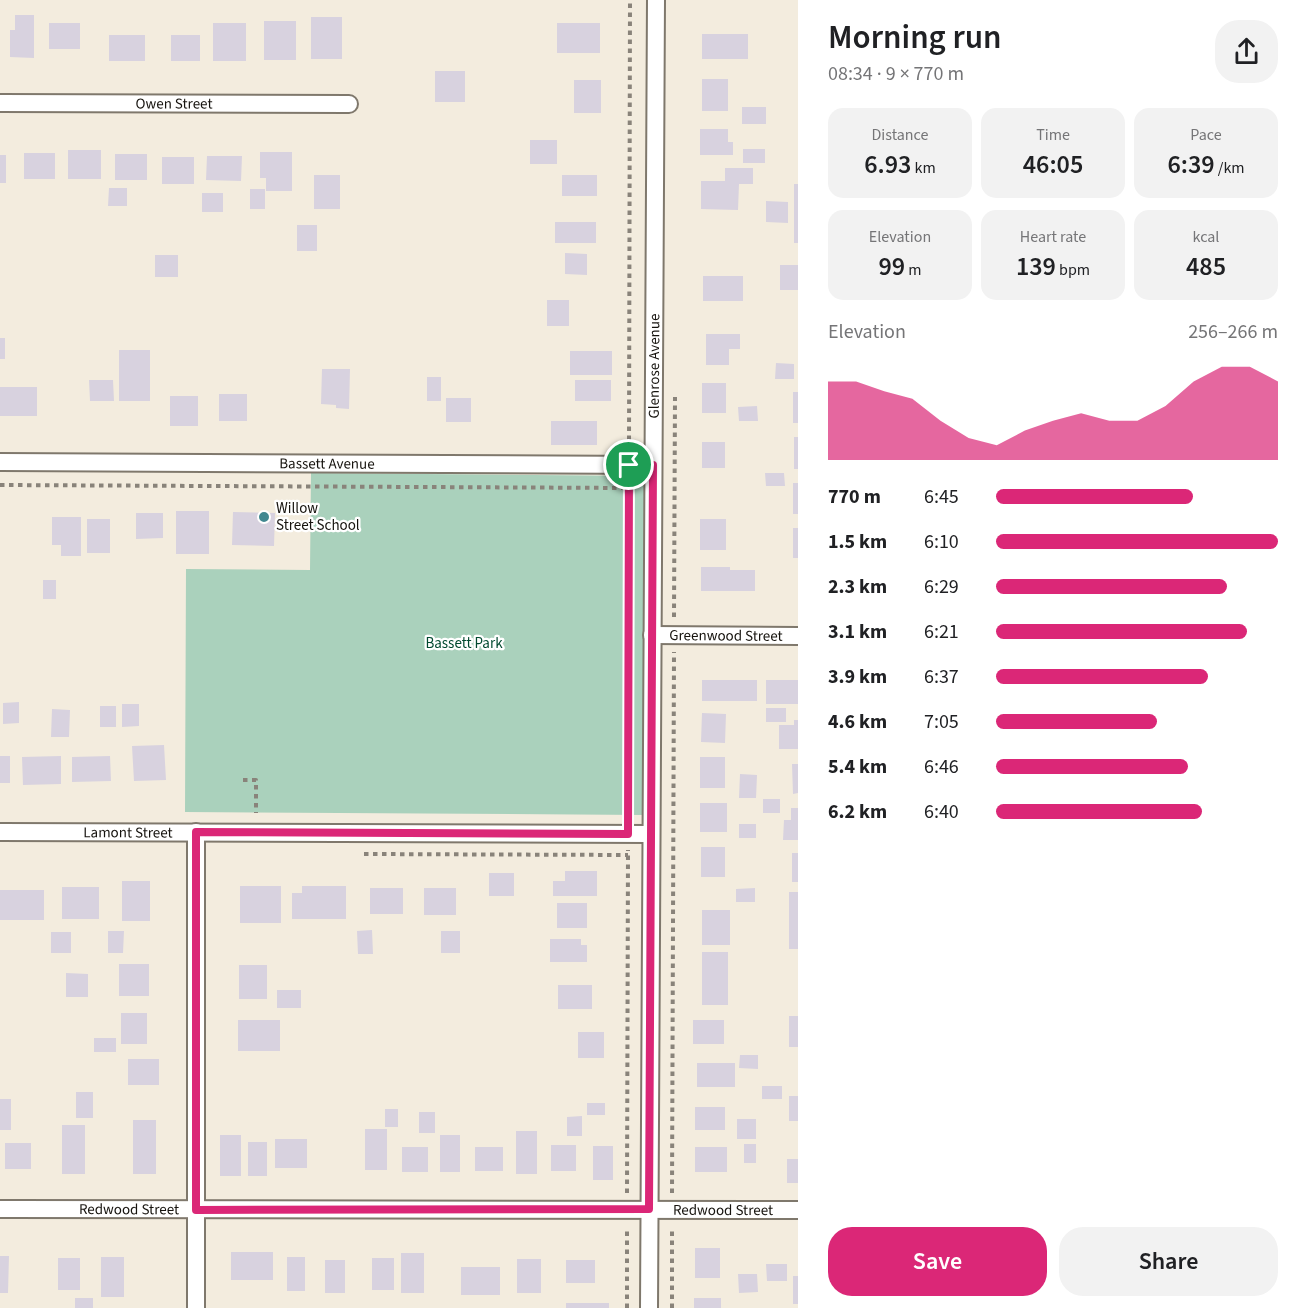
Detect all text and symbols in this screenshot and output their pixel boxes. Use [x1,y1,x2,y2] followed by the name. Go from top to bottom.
[828,14,1002,61] text: Morning run
[1215,20,1278,83] button: share
[828,60,964,88] text: 08:34 · 9 × 770 m
[135,93,213,114] street label: Owen Street
[872,124,928,146] text: Distance
[1036,124,1070,146] text: Time
[1190,124,1222,146] text: Pace
[864,146,911,183] text: 6.93
[1023,146,1083,183] text: 46:05
[1167,146,1215,183] text: 6:39
[911,157,936,179] text: km
[1215,157,1245,179] text: /km
[869,226,931,248] text: Elevation
[1020,226,1086,248] text: Heart rate
[1193,226,1219,248] text: kcal
[878,248,905,285] text: 99
[1016,248,1056,285] text: 139
[1186,248,1226,285] text: 485
[905,259,922,281] text: m
[1056,259,1090,281] text: bpm
[643,313,665,419] street label: Glenrose Avenue
[828,318,906,346] text: Elevation
[1188,318,1278,346] text: 256–266 m
[603,439,654,490] pin
[612,448,645,481] icon: arrive
[279,453,375,474] street label: Bassett Avenue
[828,483,881,511] text: 770 m
[924,483,959,511] text: 6:45
[276,498,360,536] place label: Willow Street School
[257,510,271,524] marker: Willow Street School
[828,528,887,556] text: 1.5 km
[924,528,959,556] text: 6:10
[828,573,887,601] text: 2.3 km
[924,573,959,601] text: 6:29
[828,618,887,646] text: 3.1 km
[924,618,959,646] text: 6:21
[669,625,783,646] street label: Greenwood Street
[425,633,503,654] park label: Bassett Park
[828,663,887,691] text: 3.9 km
[924,663,959,691] text: 6:37
[828,708,887,736] text: 4.6 km
[924,708,959,736] text: 7:05
[828,753,887,781] text: 5.4 km
[924,753,959,781] text: 6:46
[828,798,887,826] text: 6.2 km
[924,798,959,826] text: 6:40
[83,822,173,843] street label: Lamont Street
[79,1199,179,1220] street label: Redwood Street
[673,1199,773,1220] street label: Redwood Street
[828,1227,1047,1296] button: Save
[1059,1227,1278,1296] button: Share

